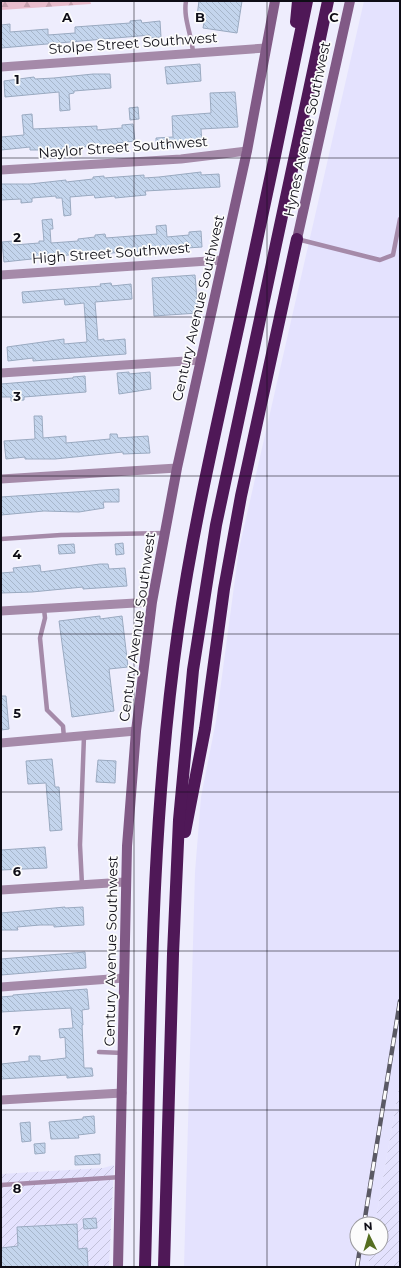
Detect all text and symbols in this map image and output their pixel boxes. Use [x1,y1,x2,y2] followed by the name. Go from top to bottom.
[61,9,73,25] text: A
[195,9,205,25] text: B
[329,9,339,25] text: C
[48,28,218,58] street label: Stolpe Street Southwest
[280,39,334,218] street label: Hynes Avenue Southwest
[14,71,20,87] text: 1
[38,132,209,162] street label: Naylor Street Southwest
[168,213,228,403] street label: Century Avenue Southwest
[13,229,21,245] text: 2
[31,238,191,268] street label: High Street Southwest
[12,388,21,404] text: 3
[115,531,159,723] street label: Century Avenue Southwest
[13,546,22,562] text: 4
[13,705,21,721] text: 5
[100,855,122,1047] street label: Century Avenue Southwest
[13,863,22,879] text: 6
[13,1022,21,1038] text: 7
[13,1180,22,1196] text: 8
[349,1216,389,1256] north arrow
[363,1219,373,1233] text: N

